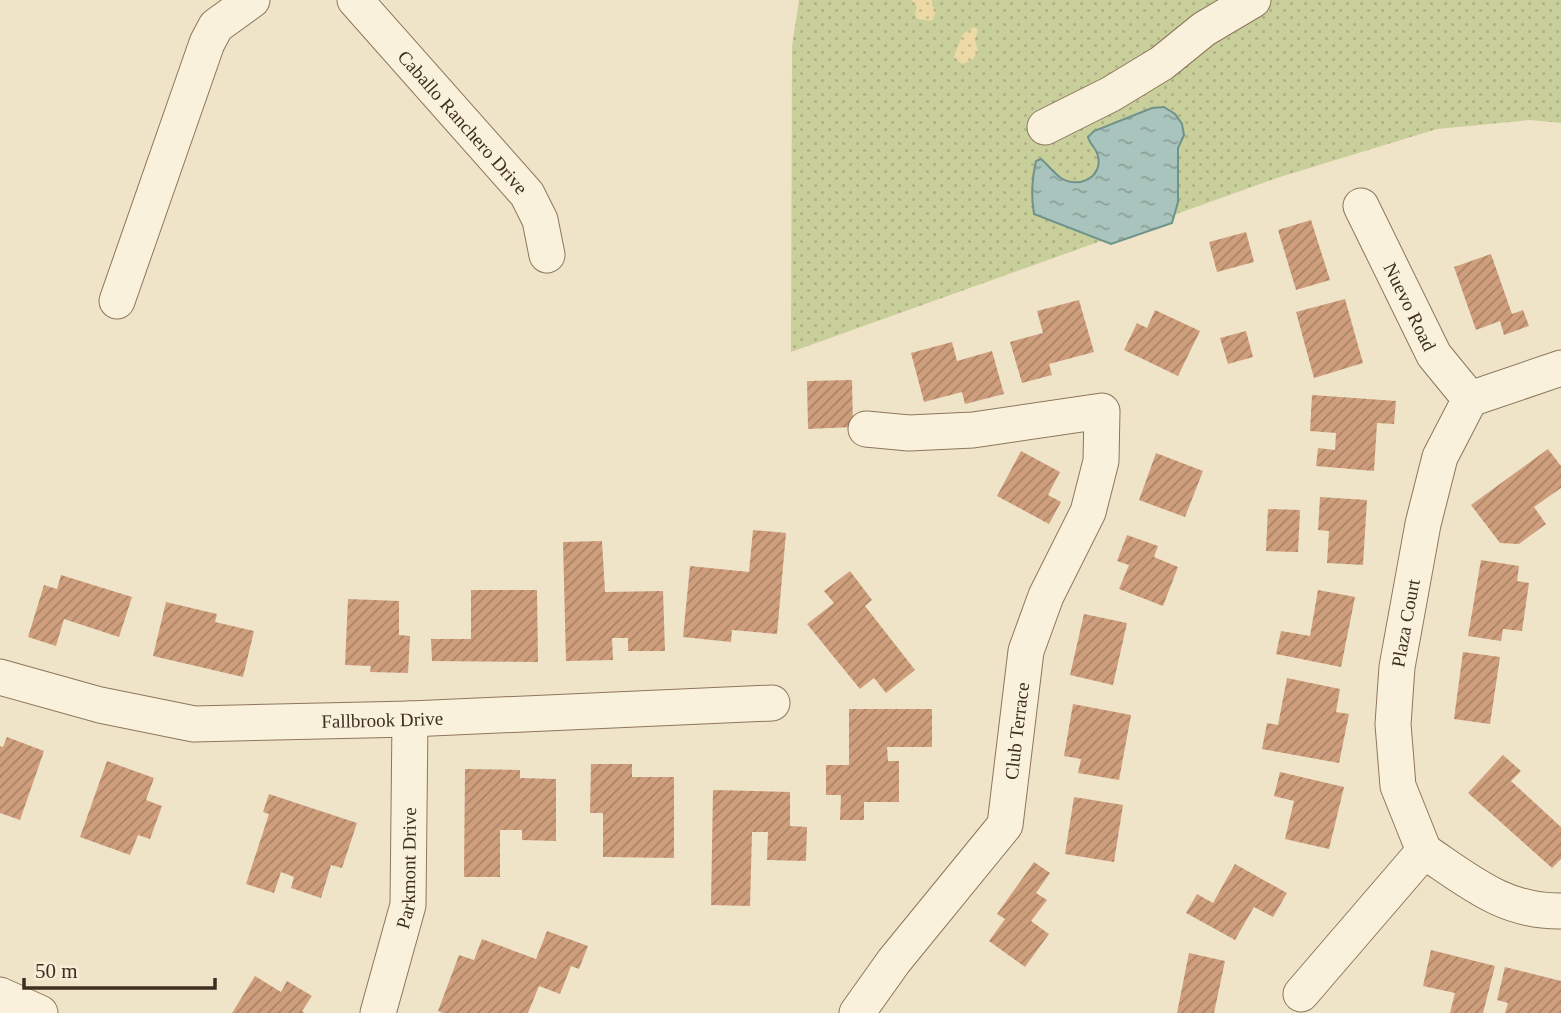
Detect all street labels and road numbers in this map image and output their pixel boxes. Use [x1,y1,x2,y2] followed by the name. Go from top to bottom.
[394,46,532,198] street label: Caballo Ranchero Drive
[1379,259,1440,355] street label: Nuevo Road
[1387,577,1424,669] street label: Plaza Court
[1001,681,1033,781] street label: Club Terrace
[321,708,444,732] street label: Fallbrook Drive
[392,807,420,931] street label: Parkmont Drive

